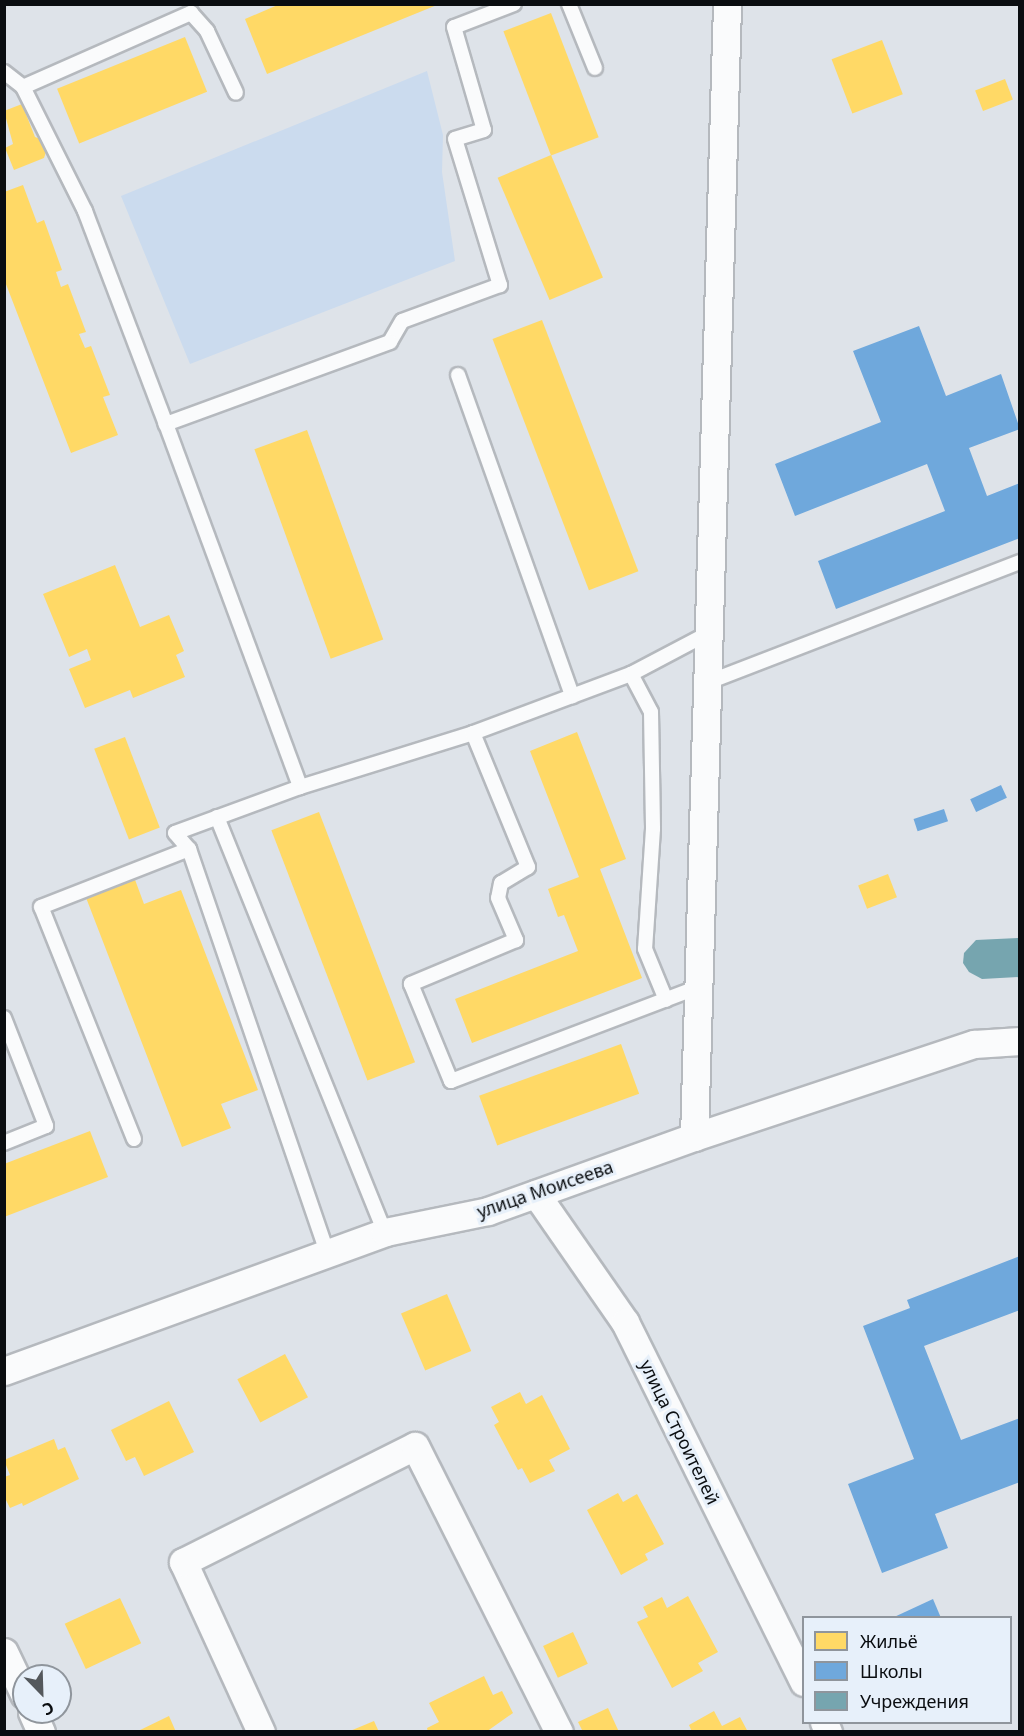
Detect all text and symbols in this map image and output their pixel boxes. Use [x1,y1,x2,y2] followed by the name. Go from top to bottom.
[474,1156,616,1222] street label: улица Моисеева
[636,1356,724,1508] street label: улица Строителей
[802,1616,1012,1724] legend
[860,1629,918,1653] text: Жильё
[860,1659,923,1683] text: Школы
[12,1664,72,1724] north arrow
[860,1689,969,1713] text: Учреждения
[39,1697,57,1721] text: С

